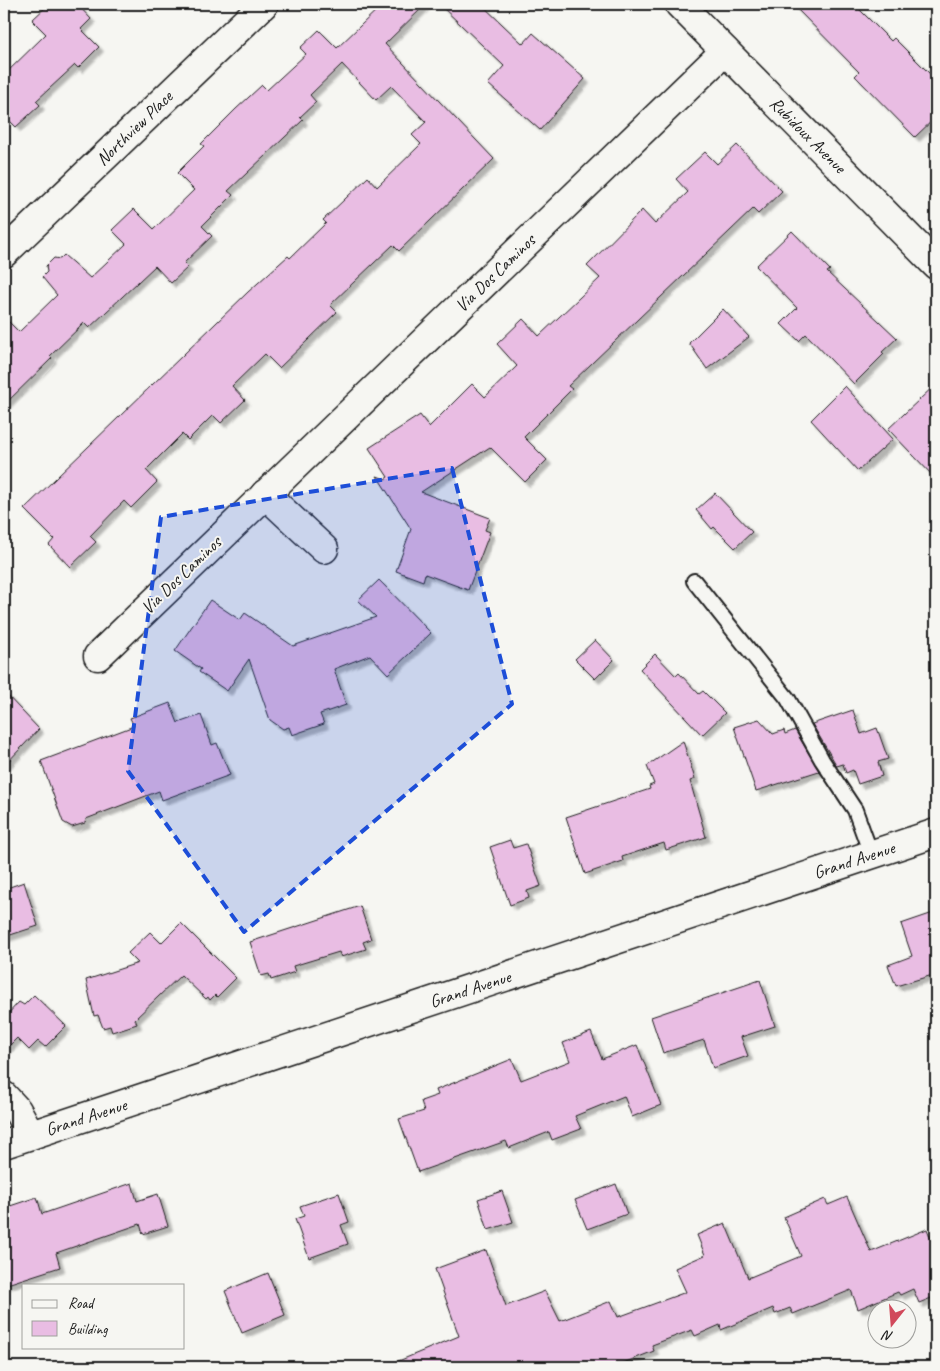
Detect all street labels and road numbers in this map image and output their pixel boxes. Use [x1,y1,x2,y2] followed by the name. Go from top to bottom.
[91,85,178,170] street label: Northview Place
[765,92,852,179] street label: Rubidoux Avenue
[450,228,541,317] street label: Via Dos Caminos
[136,530,227,619] street label: Via Dos Caminos
[811,836,898,883] street label: Grand Avenue
[427,965,514,1012] street label: Grand Avenue
[43,1093,130,1140] street label: Grand Avenue

